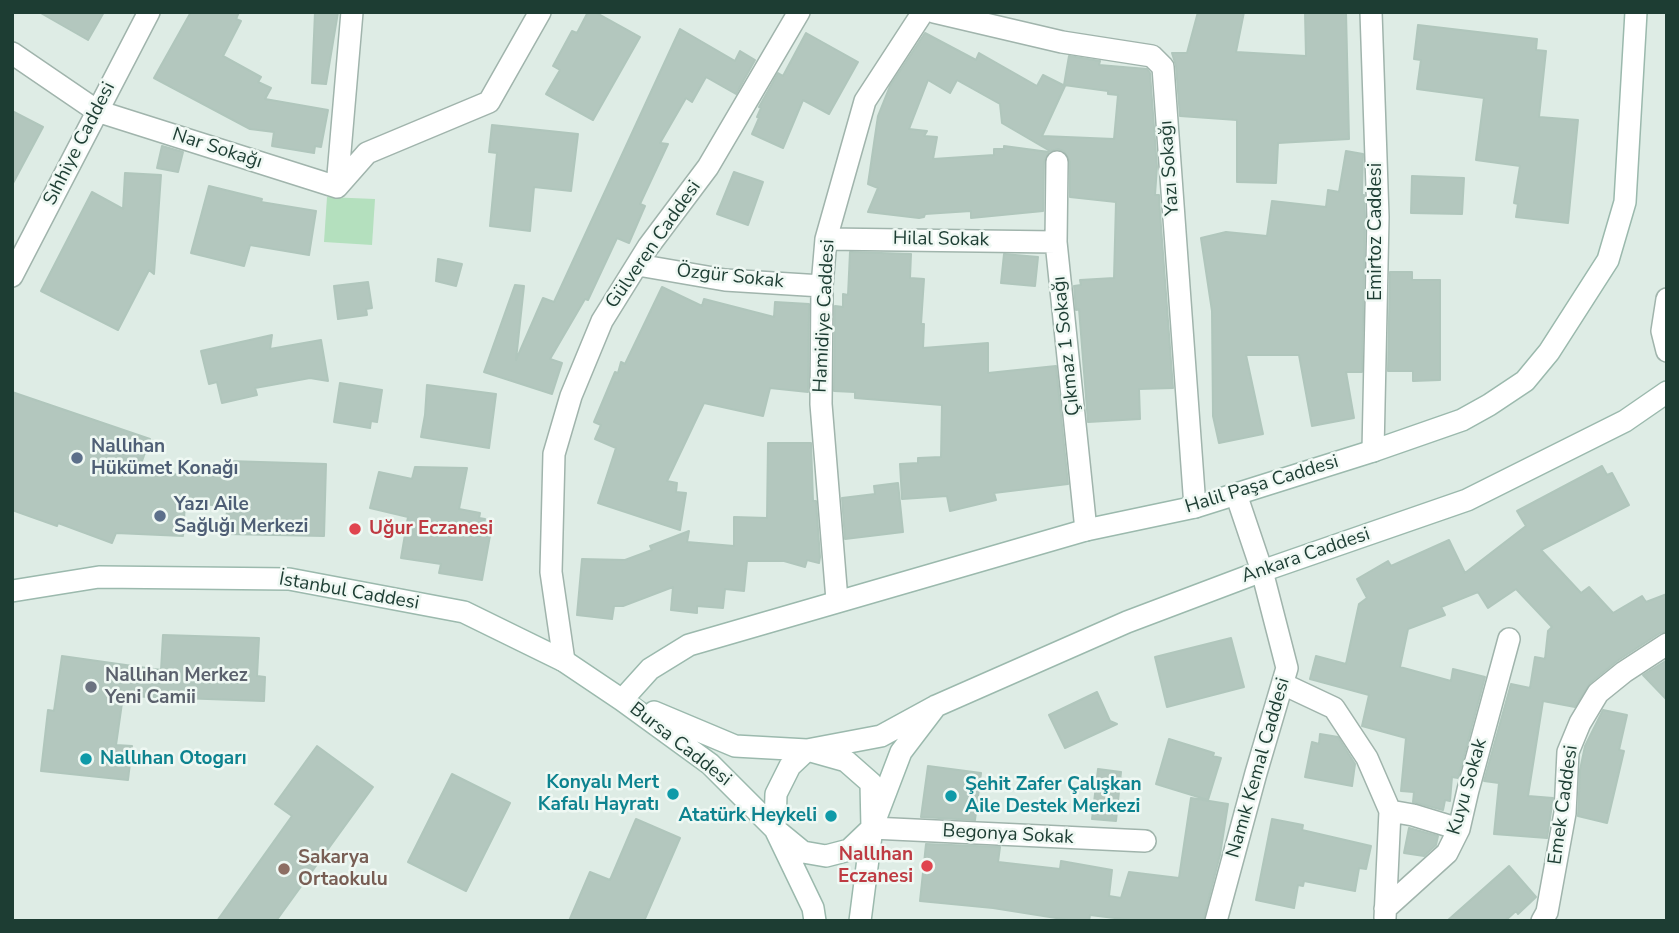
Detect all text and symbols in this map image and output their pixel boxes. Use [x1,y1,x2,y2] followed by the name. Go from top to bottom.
[39,79,121,209] street label: Sıhhiye Caddesi
[1155,120,1185,216] street label: Yazı Sokağı
[169,124,265,174] street label: Nar Sokağı
[1365,163,1387,301] street label: Emirtoz Caddesi
[602,177,706,313] street label: Gülveren Caddesi
[893,228,989,252] street label: Hilal Sokak
[810,239,840,393] street label: Hamidiye Caddesi
[675,260,785,294] street label: Özgür Sokak
[1048,275,1086,417] street label: Çıkmaz 1 Sokağı
[91,436,238,480] place label: Nallıhan Hükümet Konağı
[69,450,85,466] marker: Nallıhan Hükümet Konağı
[1183,451,1341,519] street label: Halil Paşa Caddesi
[174,494,308,538] place label: Yazı Aile Sağlığı Merkezi
[152,508,168,524] marker: Yazı Aile Sağlığı Merkezi
[369,518,493,540] place label: Uğur Eczanesi
[347,521,363,537] marker: Uğur Eczanesi
[1239,523,1373,589] street label: Ankara Caddesi
[277,568,421,616] street label: İstanbul Caddesi
[105,665,248,709] place label: Nallıhan Merkez Yeni Camii
[1222,675,1296,861] street label: Namık Kemal Caddesi
[83,679,99,695] marker: Nallıhan Merkez Yeni Camii
[625,698,735,792] street label: Bursa Caddesi
[1443,736,1493,838] street label: Kuyu Sokak
[1544,744,1584,866] street label: Emek Caddesi
[100,748,247,770] place label: Nallıhan Otogarı
[78,751,94,767] marker: Nallıhan Otogarı
[538,772,659,816] place label: Konyalı Mert Kafalı Hayratı
[965,774,1142,818] place label: Şehit Zafer Çalışkan Aile Destek Merkezi
[665,786,681,802] marker: Konyalı Mert Kafalı Hayratı
[943,788,959,804] marker: Şehit Zafer Çalışkan Aile Destek Merkezi
[678,805,817,827] place label: Atatürk Heykeli
[823,808,839,824] marker: Atatürk Heykeli
[942,820,1074,850] street label: Begonya Sokak
[838,844,913,888] place label: Nallıhan Eczanesi
[298,847,388,891] place label: Sakarya Ortaokulu
[919,858,935,874] marker: Nallıhan Eczanesi
[276,861,292,877] marker: Sakarya Ortaokulu

